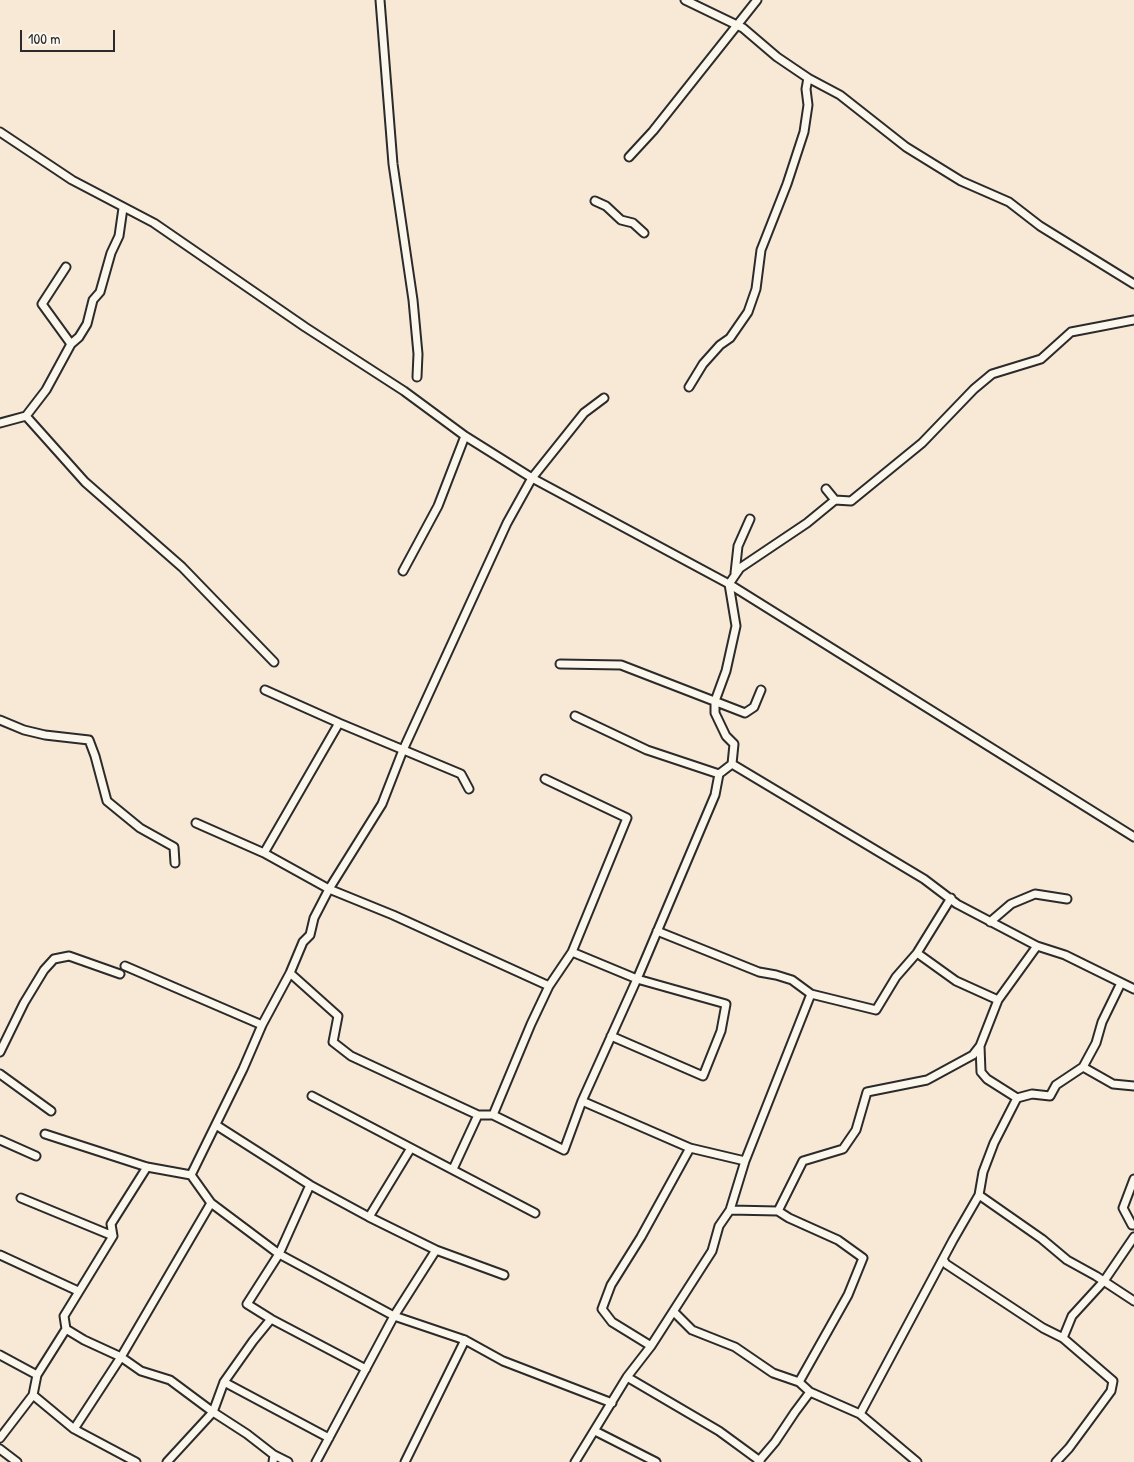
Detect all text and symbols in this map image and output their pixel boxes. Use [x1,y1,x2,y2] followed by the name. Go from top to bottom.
[22,20,118,52] scale bar
[28,28,61,49] text: 100 m

